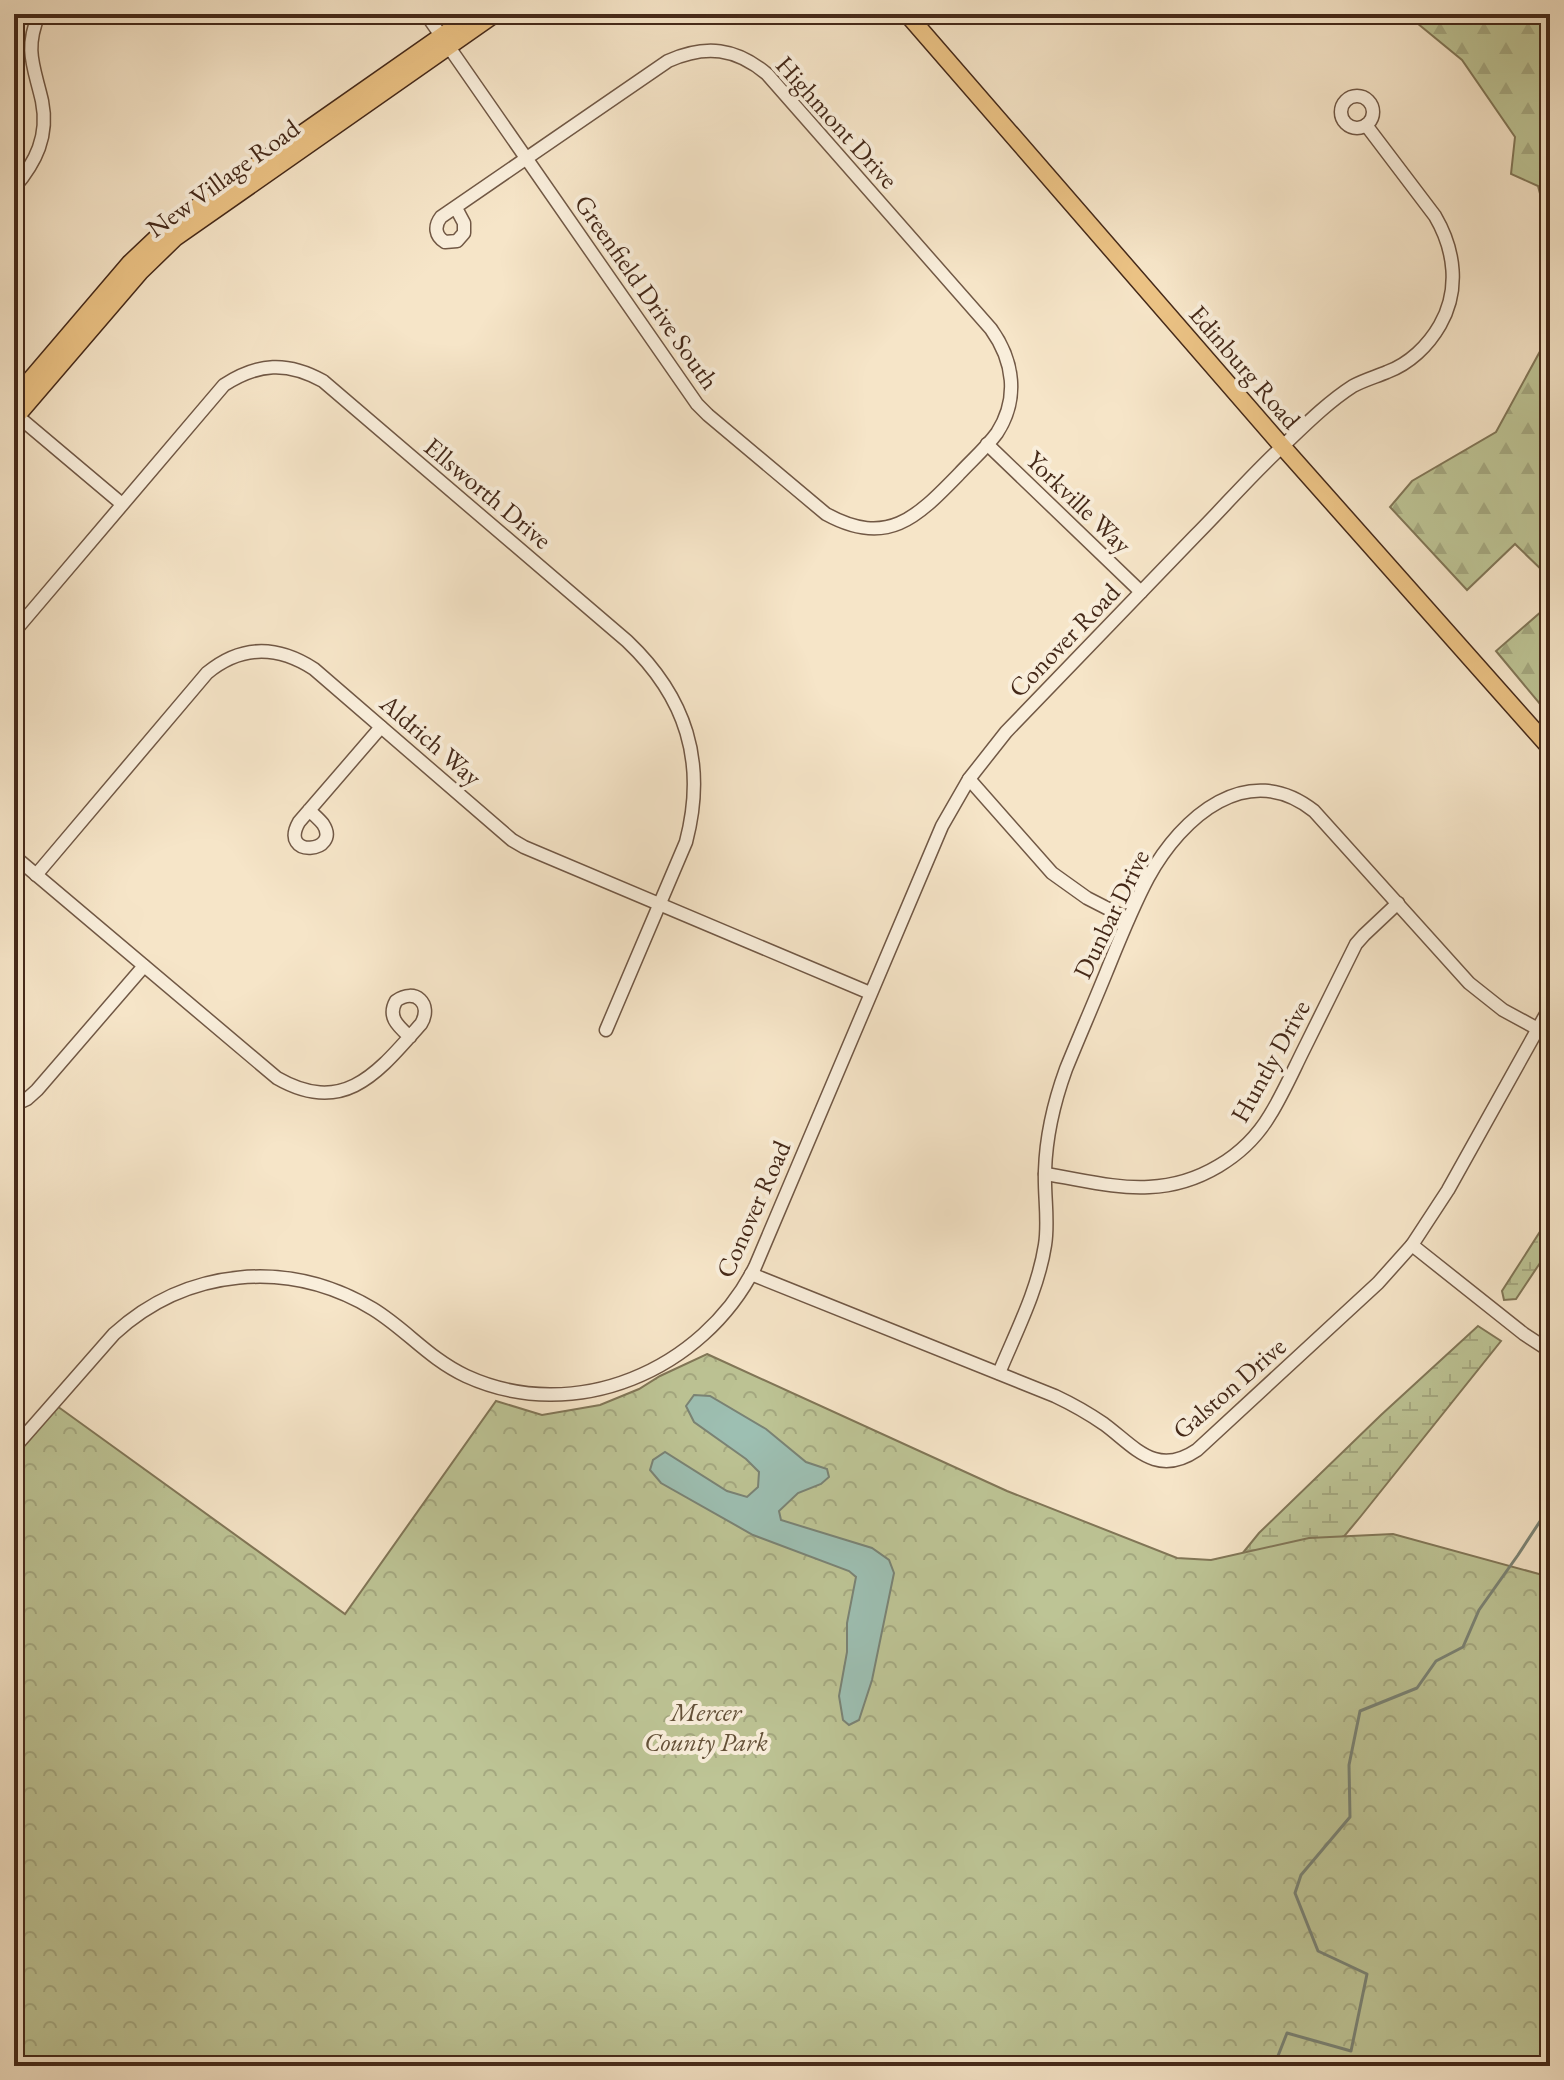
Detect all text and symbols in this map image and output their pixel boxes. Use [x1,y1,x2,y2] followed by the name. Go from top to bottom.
[768,48,906,196] street label: Highmont Drive
[140,111,307,245] street label: New Village Road
[567,188,727,396] street label: Greenfield Drive South
[1182,298,1309,437] street label: Edinburg Road
[417,430,559,556] street label: Ellsworth Drive
[1019,443,1140,561] street label: Yorkville Way
[1001,575,1128,705] street label: Conover Road
[372,686,490,794] street label: Aldrich Way
[1065,844,1157,984] street label: Dunbar Drive
[1222,994,1318,1128] street label: Huntly Drive
[708,1134,799,1283] street label: Conover Road
[1165,1329,1293,1447] street label: Galston Drive
[644,1695,768,1759] park label: Mercer County Park

